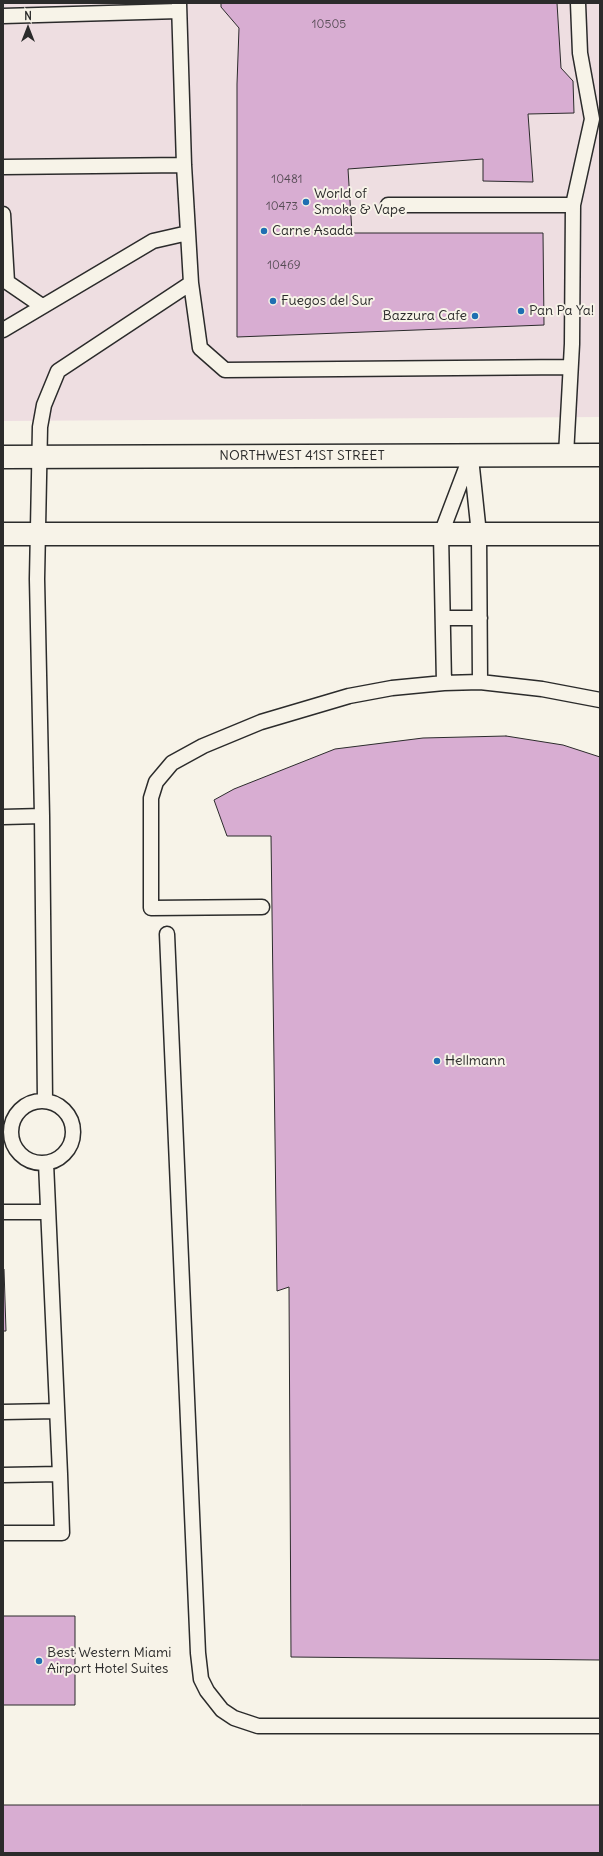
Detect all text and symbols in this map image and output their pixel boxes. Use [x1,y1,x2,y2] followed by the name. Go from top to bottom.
[8,8,48,48] north arrow
[24,9,32,23] text: N
[312,18,346,32] house number: 10505
[271,173,303,187] house number: 10481
[314,186,406,218] place label: World of Smoke & Vape
[301,197,311,207] marker: World of Smoke & Vape
[266,200,298,214] house number: 10473
[272,223,353,239] place label: Carne Asada
[259,226,269,236] marker: Carne Asada
[267,259,301,273] house number: 10469
[281,293,373,309] place label: Fuegos del Sur
[268,296,278,306] marker: Fuegos del Sur
[529,303,594,319] place label: Pan Pa Ya!
[516,306,526,316] marker: Pan Pa Ya!
[383,308,467,324] place label: Bazzura Cafe
[470,311,480,321] marker: Bazzura Cafe
[219,448,385,464] street label: NORTHWEST 41ST STREET
[445,1053,505,1069] place label: Hellmann
[432,1056,442,1066] marker: Hellmann
[47,1645,171,1678] place label: Best Western Miami Airport Hotel Suites
[34,1656,44,1666] marker: Best Western Miami Airport Hotel Suites

